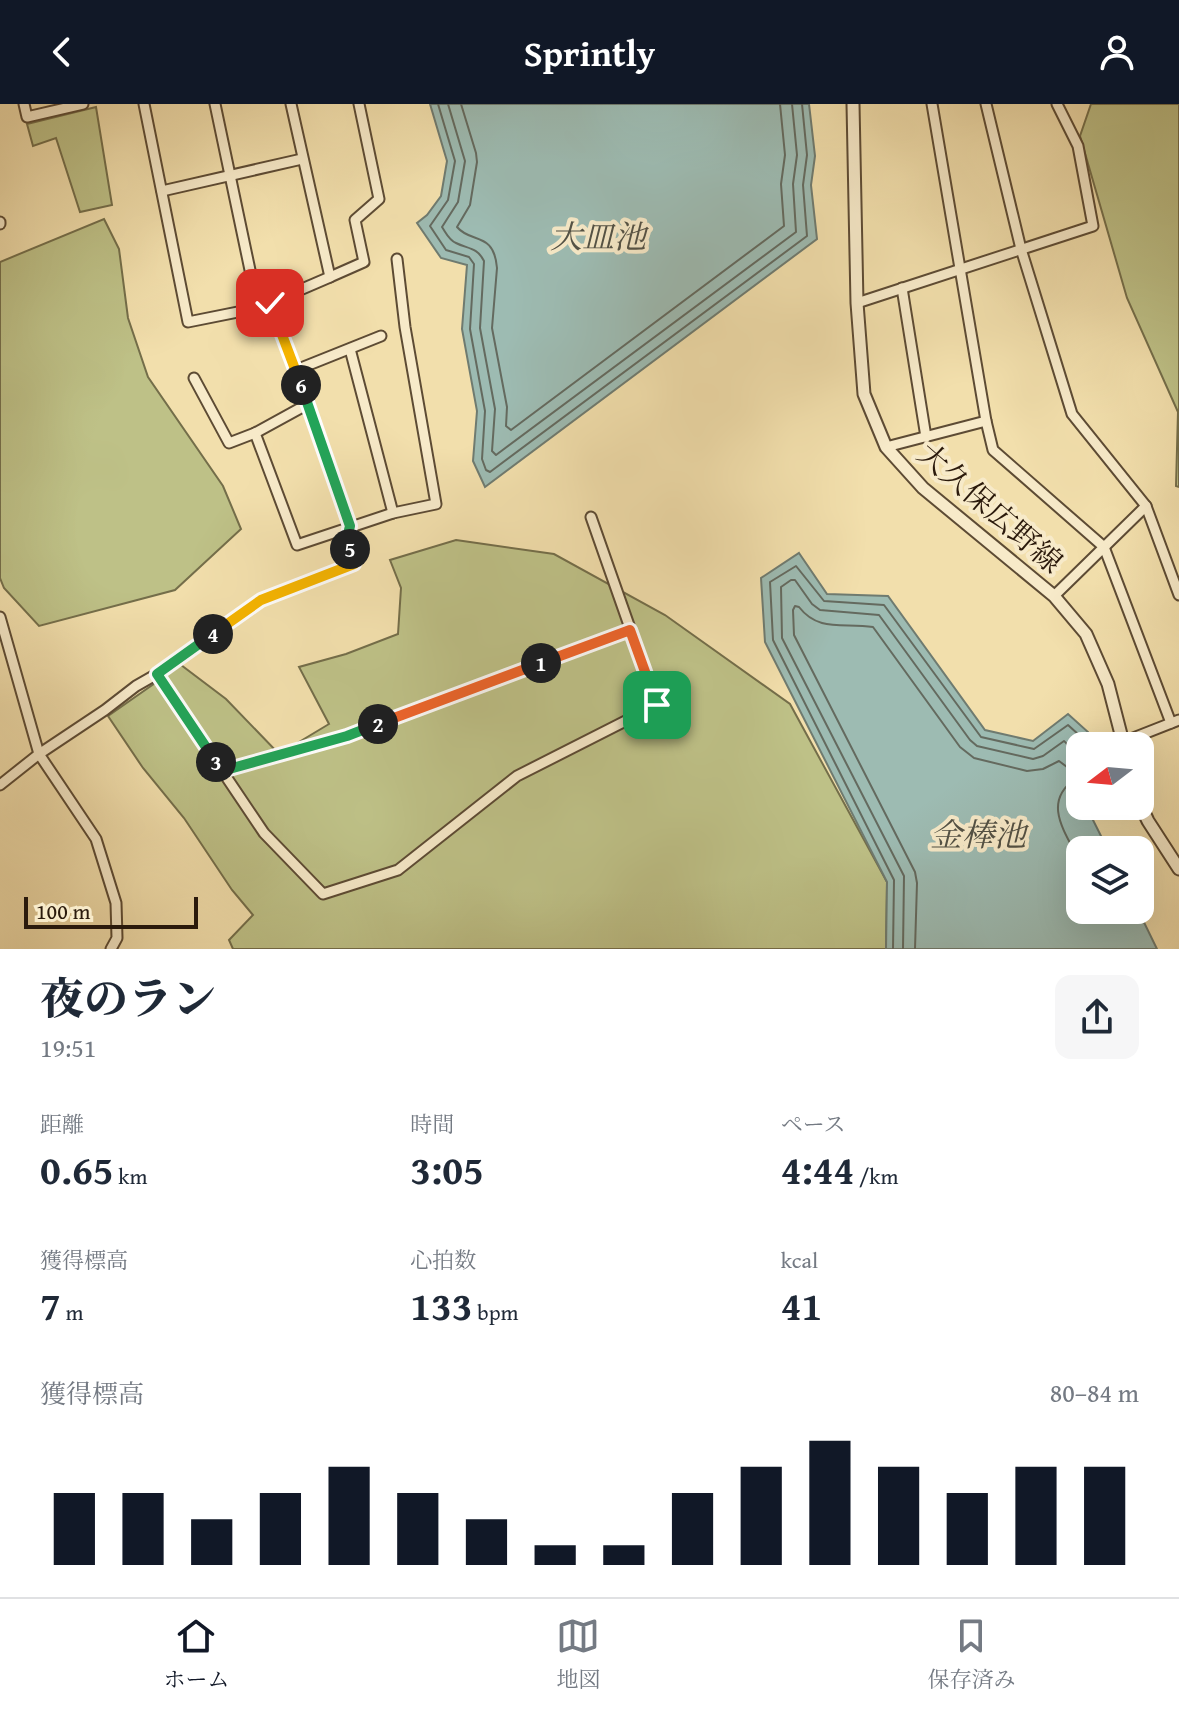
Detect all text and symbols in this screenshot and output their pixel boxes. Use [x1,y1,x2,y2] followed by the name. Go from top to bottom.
[524,26,655,79] text: Sprintly
[40,30,84,74] icon: back
[1095,30,1139,74] icon: person
[550,213,649,260] water label: 大皿池
[236,269,304,337] pin
[248,281,292,325] icon: check
[281,365,321,405] pin: 6
[295,369,307,401] text: 6
[908,432,1073,583] street label: 大久保広野線
[330,529,370,569] pin: 5
[344,533,356,565] text: 5
[193,614,233,654] pin: 4
[207,618,219,650] text: 4
[521,643,561,683] pin: 1
[535,647,547,679] text: 1
[623,671,691,739] pin
[635,683,679,727] icon: arrive
[358,704,398,744] pin: 2
[372,708,384,740] text: 2
[1066,732,1154,820] north arrow
[1066,732,1154,924] map controls
[196,742,236,782] pin: 3
[210,746,222,778] text: 3
[930,811,1029,858] water label: 金棒池
[1066,836,1154,924] button: layers
[24,893,198,929] scale bar
[36,895,91,927] text: 100 m
[40,966,216,1030] text: 夜のラン
[1055,975,1139,1059] button: share
[40,1028,96,1067] text: 19:51
[40,1108,84,1140] text: 距離
[410,1108,454,1140] text: 時間
[781,1108,846,1140] text: ペース
[40,1140,113,1199] text: 0.65
[410,1140,484,1199] text: 3:05
[781,1140,854,1199] text: 4:44
[113,1160,147,1192] text: km
[854,1160,899,1192] text: /km
[40,1244,128,1276] text: 獲得標高
[410,1244,476,1276] text: 心拍数
[781,1244,818,1276] text: kcal
[40,1276,61,1335] text: 7
[410,1276,473,1335] text: 133
[781,1276,822,1335] text: 41
[61,1296,84,1328] text: m
[473,1296,519,1328] text: bpm
[1050,1373,1139,1412] text: 80–84 m
[40,1374,144,1413] text: 獲得標高
[163,1614,230,1695] tab: ホーム
[556,1614,601,1695] tab: 地図
[927,1614,1016,1695] tab: 保存済み

